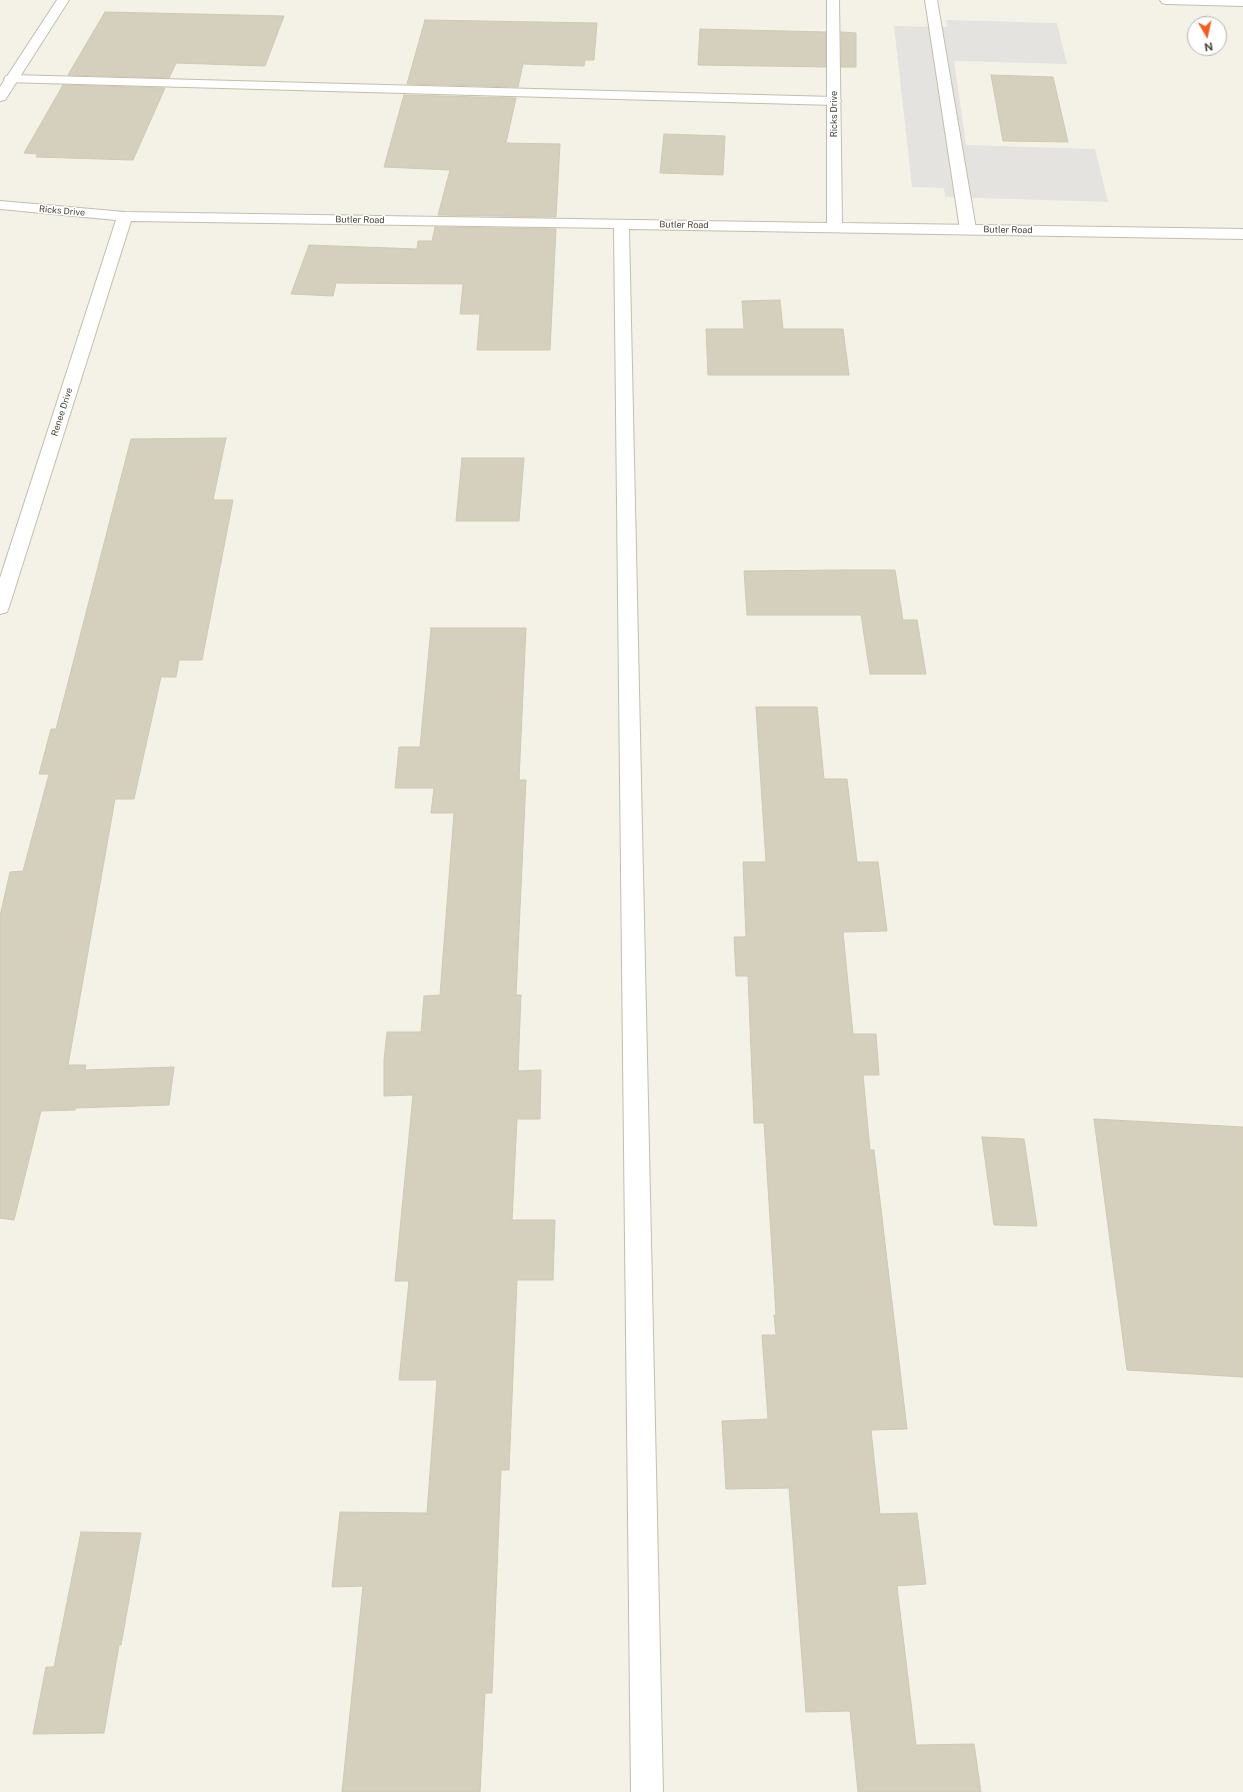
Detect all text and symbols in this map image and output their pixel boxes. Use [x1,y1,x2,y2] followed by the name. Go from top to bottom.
[1187,16,1227,56] north arrow
[1204,40,1214,53] text: N
[829,91,839,137] street label: Ricks Drive
[38,204,86,218] street label: Ricks Drive
[335,214,385,226] street label: Butler Road
[659,219,709,231] street label: Butler Road
[983,224,1033,236] street label: Butler Road
[49,386,75,438] street label: Renee Drive

